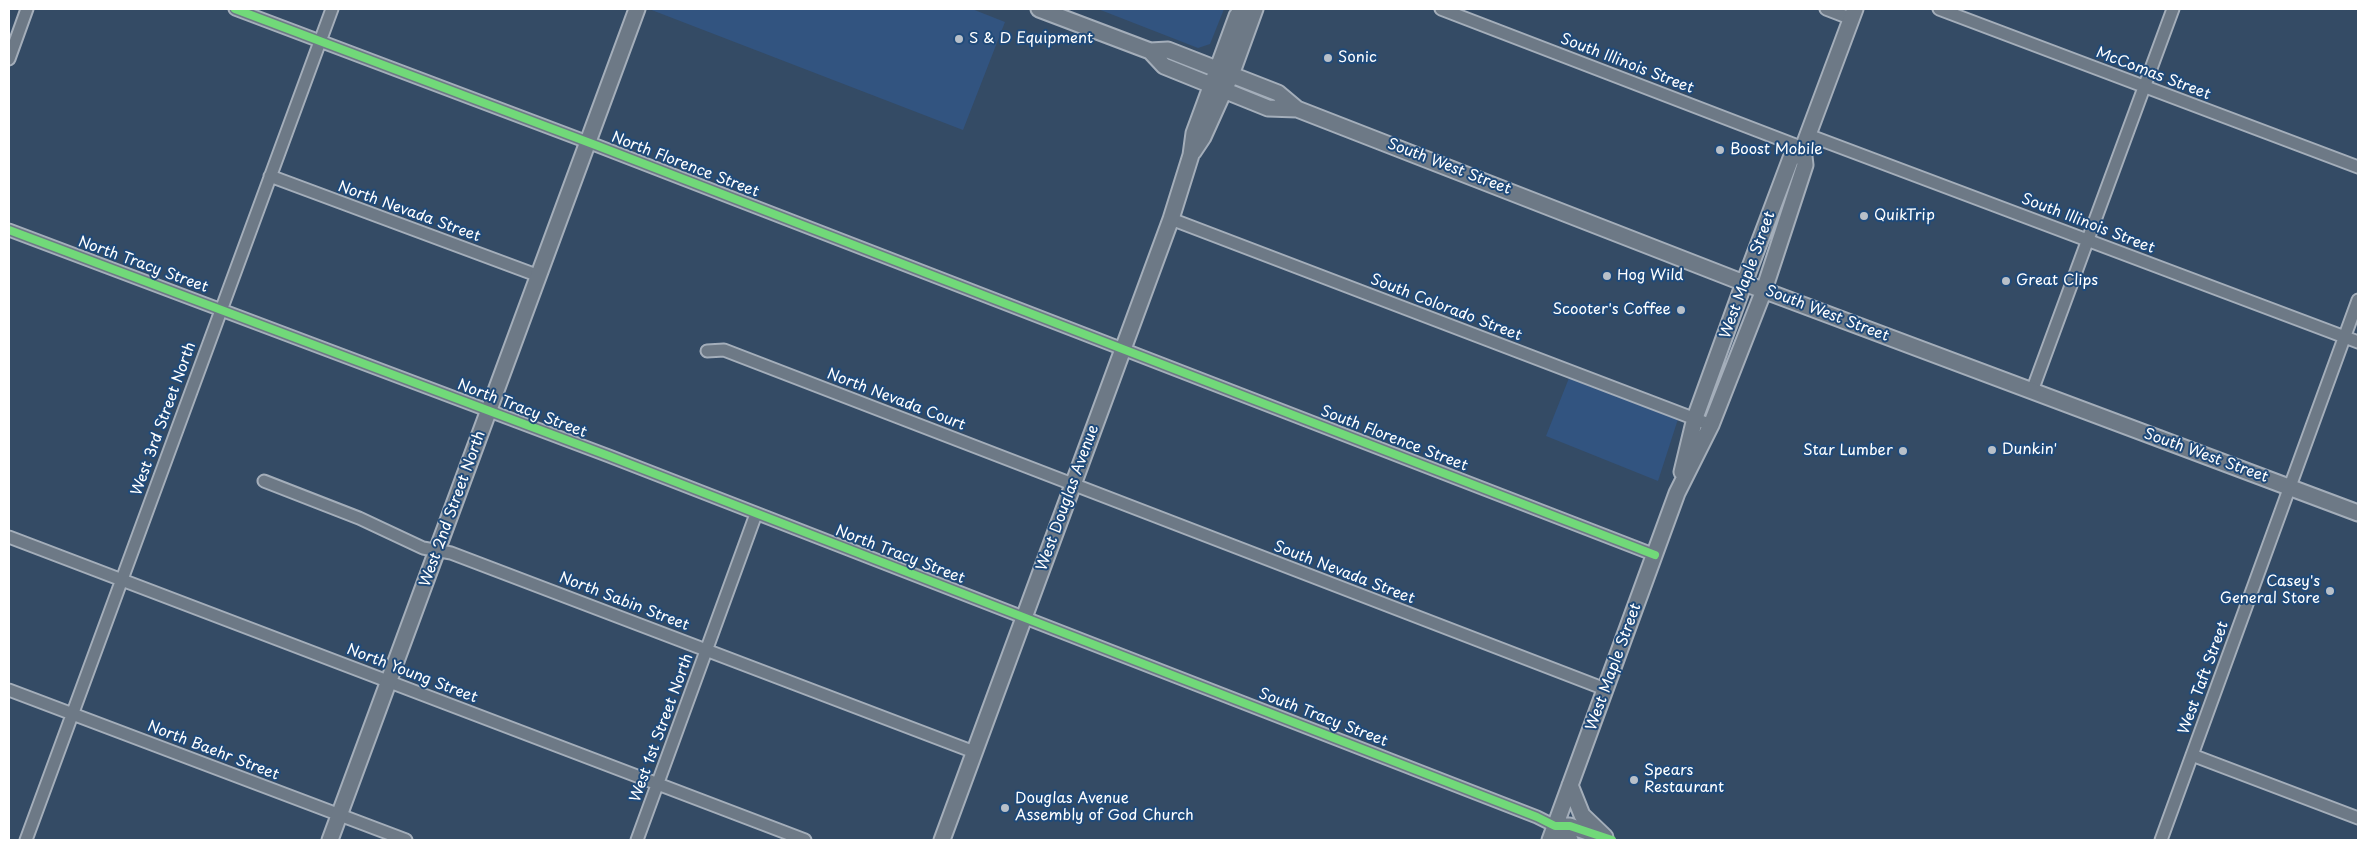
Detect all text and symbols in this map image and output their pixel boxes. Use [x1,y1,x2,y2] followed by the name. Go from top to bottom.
[969,30,1093,48] place label: S & D Equipment
[1558,30,1696,98] street label: South Illinois Street
[953,33,965,45] marker: S & D Equipment
[2093,44,2213,104] street label: McComas Street
[1338,49,1377,67] place label: Sonic
[1322,52,1334,64] marker: Sonic
[609,129,761,201] street label: North Florence Street
[1385,135,1513,199] street label: South West Street
[1730,141,1823,159] place label: Boost Mobile
[1714,144,1726,156] marker: Boost Mobile
[335,178,483,246] street label: North Nevada Street
[2019,190,2157,258] street label: South Illinois Street
[1874,207,1935,225] place label: QuikTrip
[1717,209,1779,341] street label: West Maple Street
[1858,210,1870,222] marker: QuikTrip
[75,233,211,297] street label: North Tracy Street
[1617,267,1683,285] place label: Hog Wild
[1601,270,1613,282] marker: Hog Wild
[1368,271,1524,345] street label: South Colorado Street
[2016,272,2098,290] place label: Great Clips
[2000,275,2012,287] marker: Great Clips
[1763,282,1891,346] street label: South West Street
[1553,301,1671,319] place label: Scooter's Coffee
[1675,304,1687,316] marker: Scooter's Coffee
[128,340,200,498] street label: West 3rd Street North
[824,365,968,435] street label: North Nevada Court
[455,376,589,442] street label: North Tracy Street
[1318,403,1470,475] street label: South Florence Street
[1033,423,1103,573] street label: West Douglas Avenue
[2141,425,2271,487] street label: South West Street
[416,429,490,589] street label: West 2nd Street North
[2002,441,2057,459] place label: Dunkin'
[1803,442,1893,460] place label: Star Lumber
[1986,444,1998,456] marker: Dunkin'
[1897,445,1909,457] marker: Star Lumber
[833,522,967,588] street label: North Tracy Street
[1271,538,1417,608] street label: South Nevada Street
[556,569,692,635] street label: North Sabin Street
[2220,573,2320,608] place label: Casey's General Store
[2324,585,2336,597] marker: Casey's General Store
[1583,601,1645,733] street label: West Maple Street
[2175,619,2233,737] street label: West Taft Street
[344,641,480,707] street label: North Young Street
[627,651,697,805] street label: West 1st Street North
[1256,685,1390,751] street label: South Tracy Street
[145,718,281,784] street label: North Baehr Street
[1644,762,1724,797] place label: Spears Restaurant
[1628,774,1640,786] marker: Spears Restaurant
[1015,790,1194,825] place label: Douglas Avenue Assembly of God Church
[999,802,1011,814] marker: Douglas Avenue Assembly of God Church

